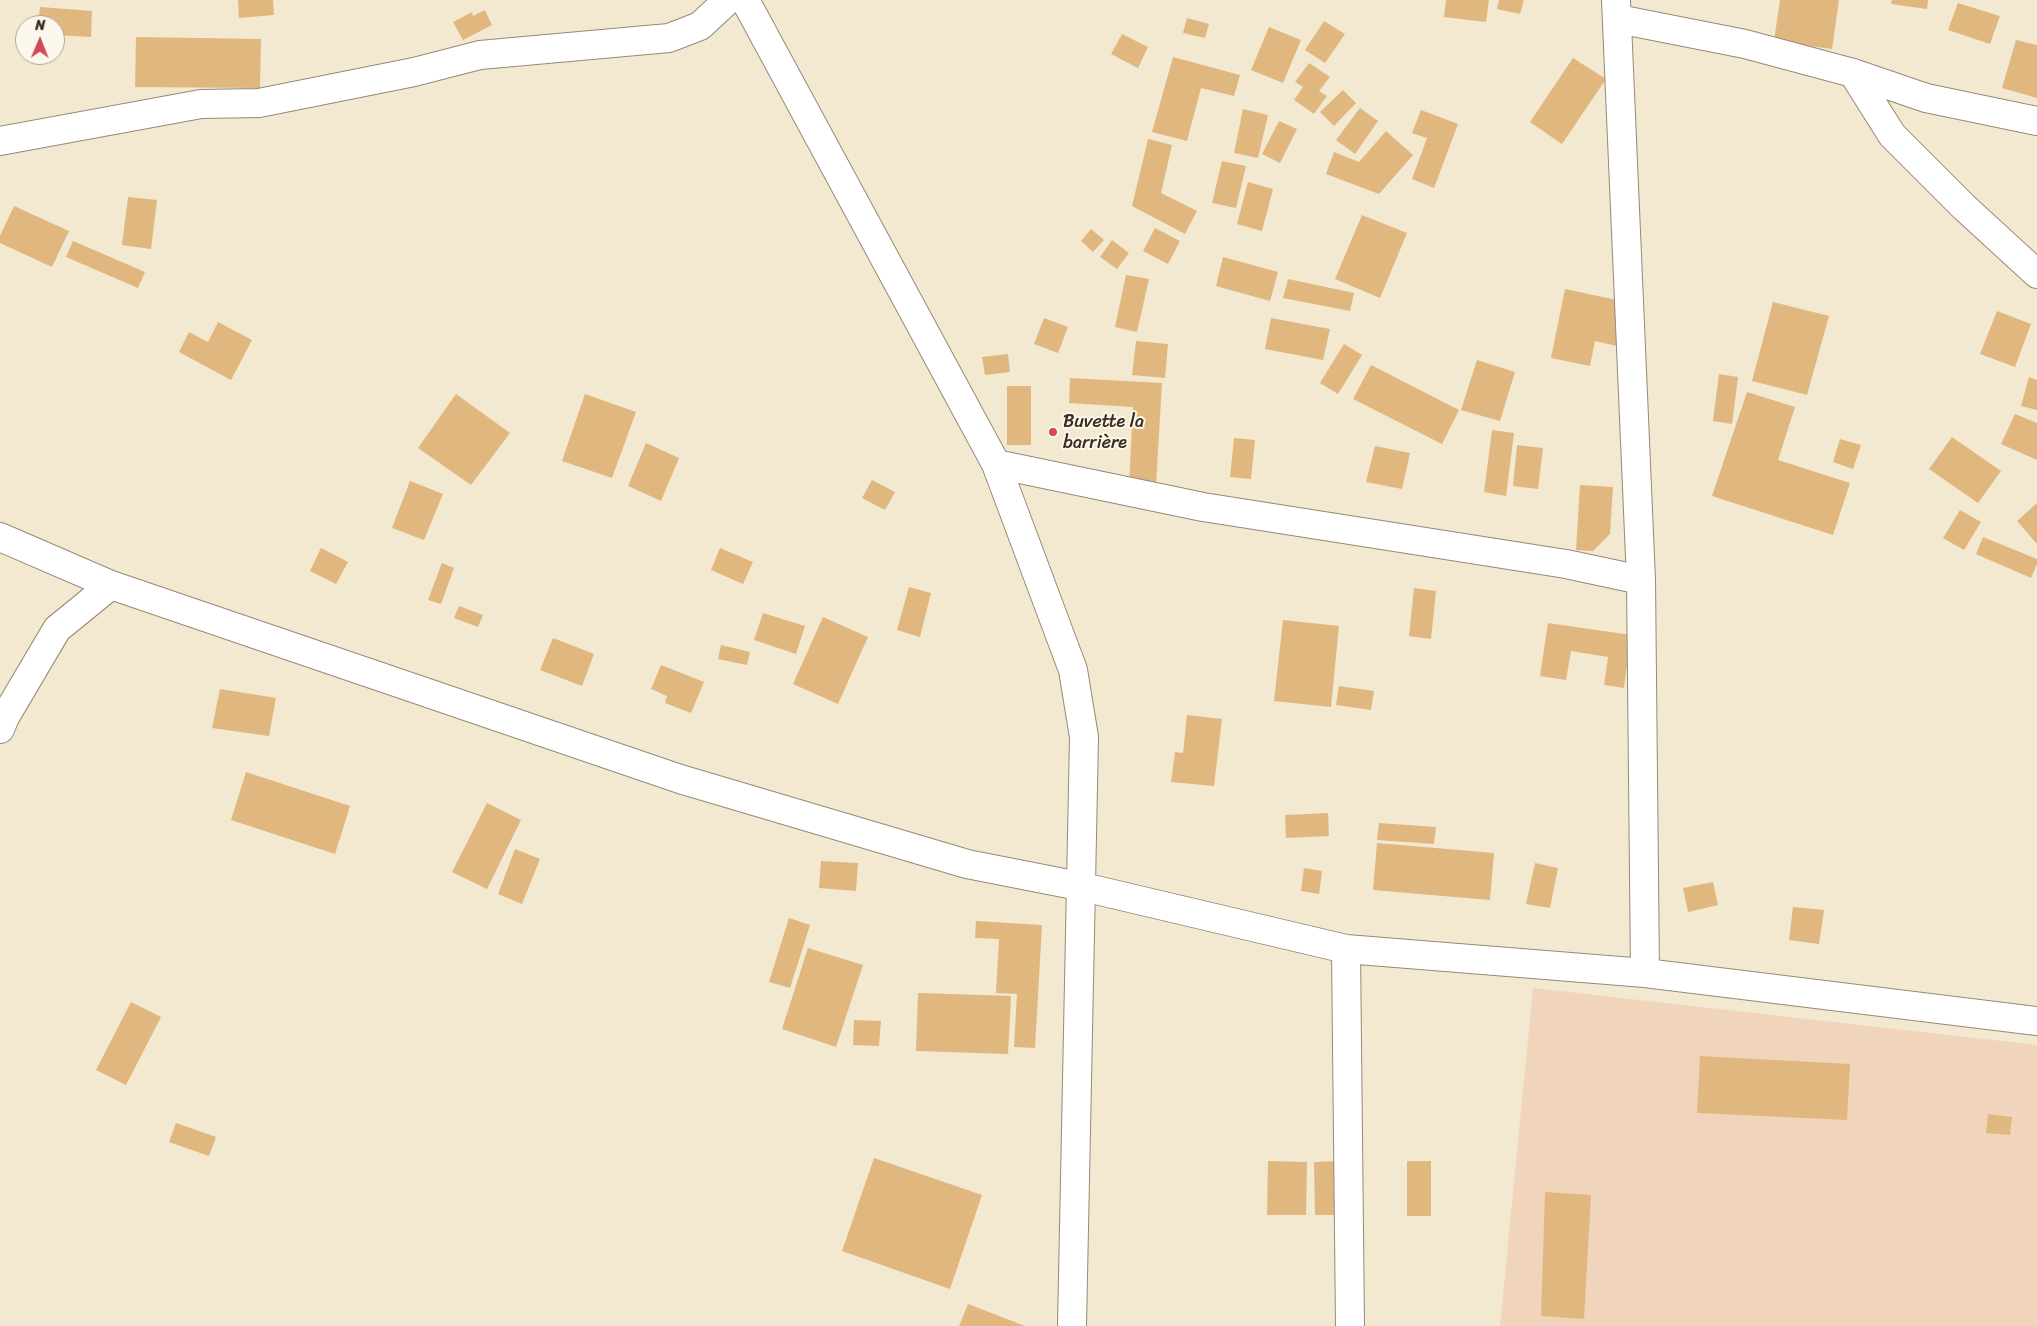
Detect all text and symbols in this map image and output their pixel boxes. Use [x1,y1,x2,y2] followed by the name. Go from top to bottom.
[35,13,45,38] text: N
[15,15,65,65] north arrow
[1063,411,1144,454] place label: Buvette la barrière
[1047,426,1059,438] marker: Buvette la barrière

